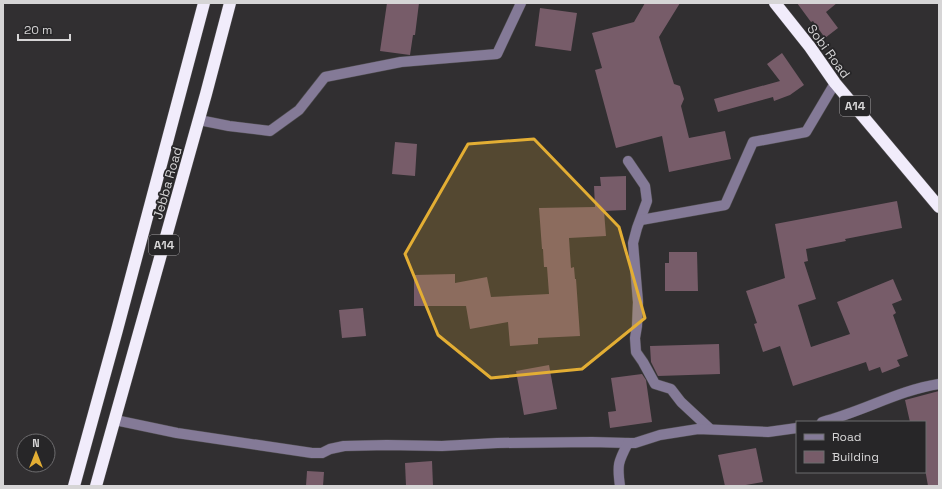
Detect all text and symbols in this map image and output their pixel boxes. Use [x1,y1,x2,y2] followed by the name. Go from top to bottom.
[18,16,70,42] scale bar
[803,21,854,82] street label: Sobi Road
[24,22,52,38] text: 20 m
[840,96,870,116] road number: A14
[149,145,186,221] street label: Jebba Road
[149,235,179,255] road number: A14
[796,421,926,473] legend
[832,429,861,445] text: Road
[16,433,56,473] north arrow
[32,436,40,450] text: N
[832,449,879,465] text: Building

